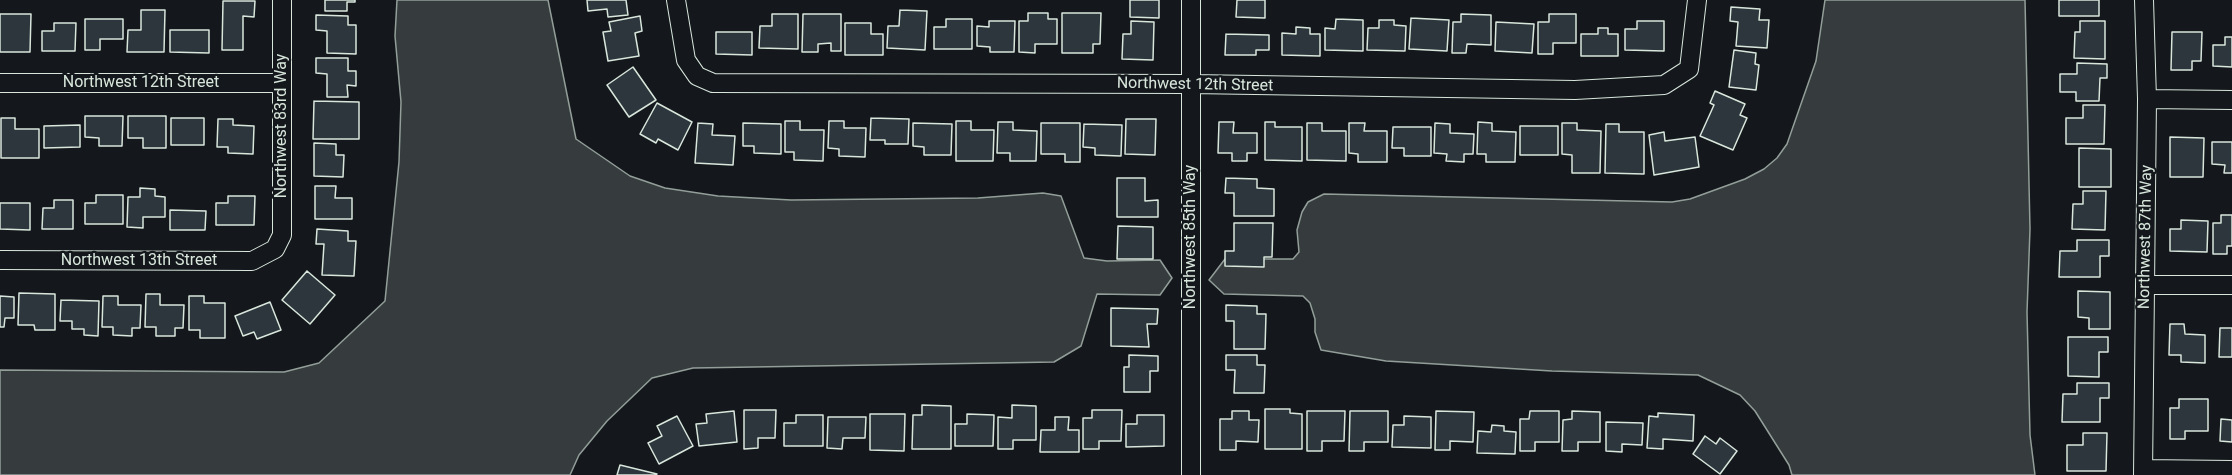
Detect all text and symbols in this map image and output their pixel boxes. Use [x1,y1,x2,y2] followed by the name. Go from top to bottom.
[272,54,292,198] street label: Northwest 83rd Way
[63,73,219,93] street label: Northwest 12th Street
[1117,74,1273,96] street label: Northwest 12th Street
[1181,165,1201,309] street label: Northwest 85th Way
[2135,165,2157,309] street label: Northwest 87th Way
[61,251,217,271] street label: Northwest 13th Street

